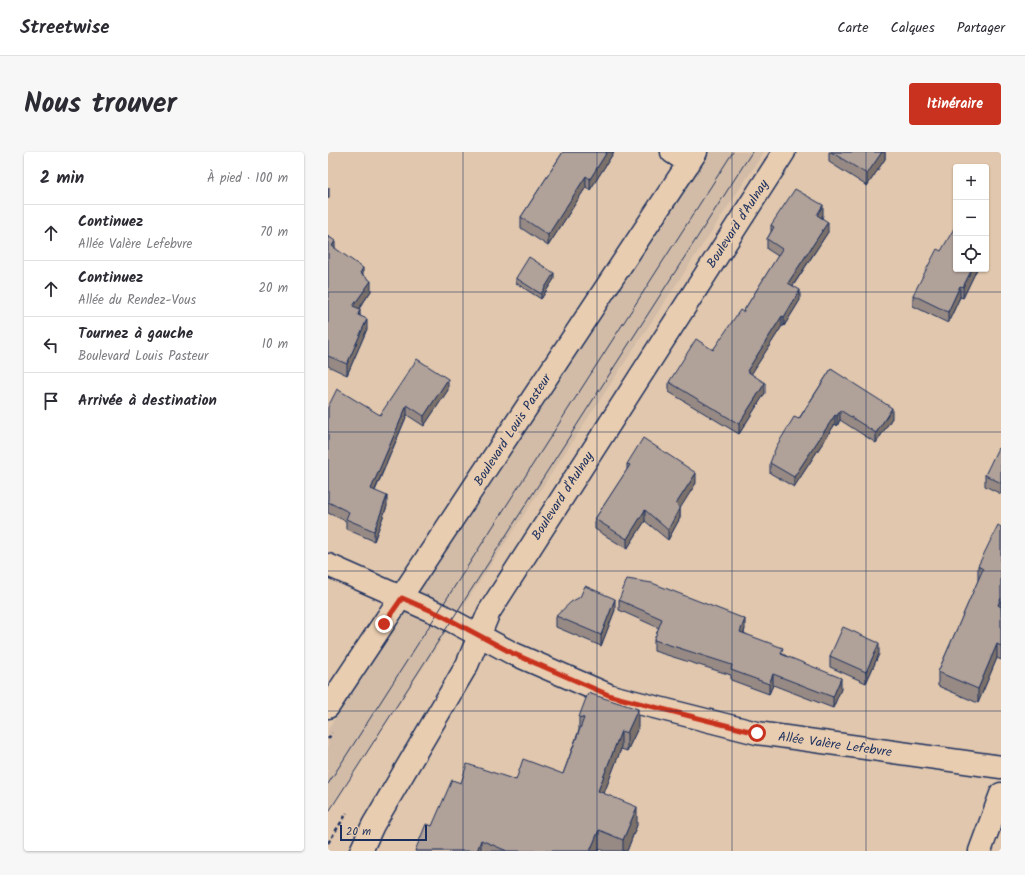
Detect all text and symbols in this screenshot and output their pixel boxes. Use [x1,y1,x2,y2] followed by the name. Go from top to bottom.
[20,13,110,43] text: Streetwise
[837,17,869,39] text: Carte
[891,17,935,39] text: Calques
[957,17,1005,39] text: Partager
[24,82,177,127] text: Nous trouver
[909,83,1001,125] button: Itinéraire
[953,164,989,272] map controls
[953,164,989,200] button: +
[40,165,84,192] text: 2 min
[207,168,288,189] text: À pied · 100 m
[701,175,775,272] street label: Boulevard d'Aulnay
[953,200,989,236] button: −
[78,210,143,234] text: Continuez
[40,222,62,244] icon: ahead
[260,222,288,243] text: 70 m
[78,234,192,255] text: Allée Valère Lefebvre
[953,236,989,272] button: locate
[78,266,143,290] text: Continuez
[40,278,62,300] icon: ahead
[258,278,288,299] text: 20 m
[78,290,196,311] text: Allée du Rendez-Vous
[78,322,193,346] text: Tournez à gauche
[40,334,62,356] icon: left
[262,334,288,355] text: 10 m
[78,346,208,367] text: Boulevard Louis Pasteur
[469,369,558,490] street label: Boulevard Louis Pasteur
[78,389,217,413] text: Arrivée à destination
[40,390,62,412] icon: arrive
[526,447,600,544] street label: Boulevard d'Aulnay
[375,615,393,633] route end
[748,724,766,742] route start
[777,727,893,763] street label: Allée Valère Lefebvre
[340,823,427,842] scale bar
[346,823,371,841] text: 20 m

